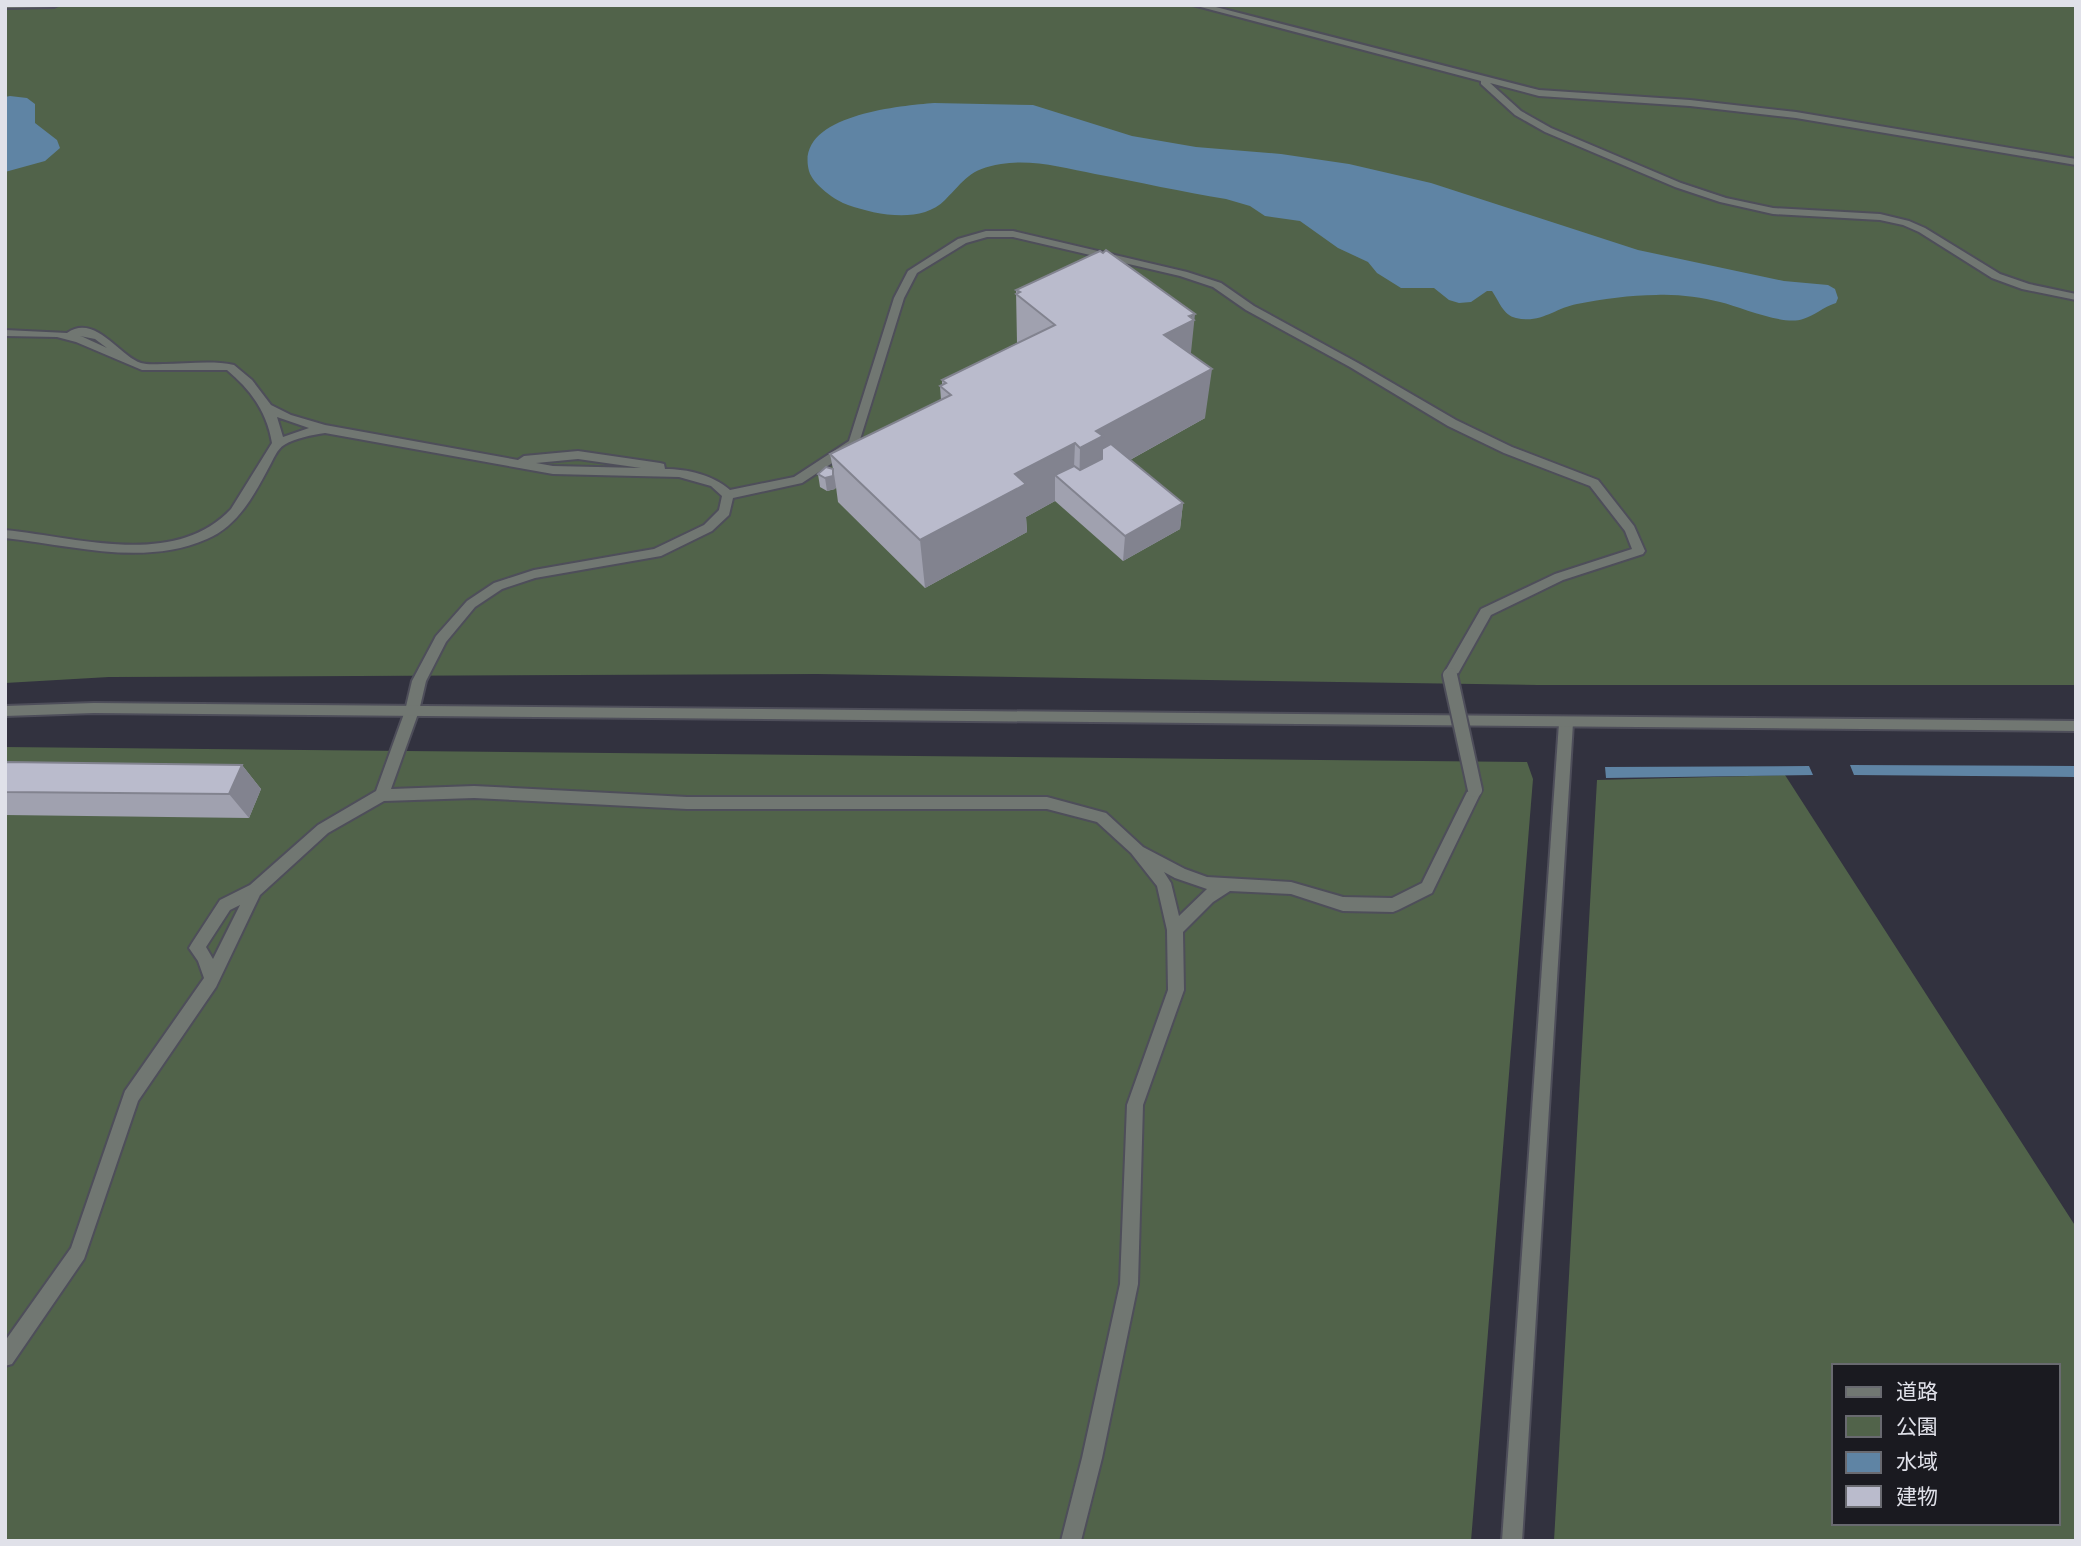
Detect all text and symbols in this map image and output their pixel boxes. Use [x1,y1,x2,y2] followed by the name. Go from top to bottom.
[1832,1364,2060,1525] legend
[1896,1379,1938,1403] text: 道路
[1896,1414,1938,1438] text: 公園
[1896,1449,1938,1473] text: 水域
[1896,1484,1938,1508] text: 建物

